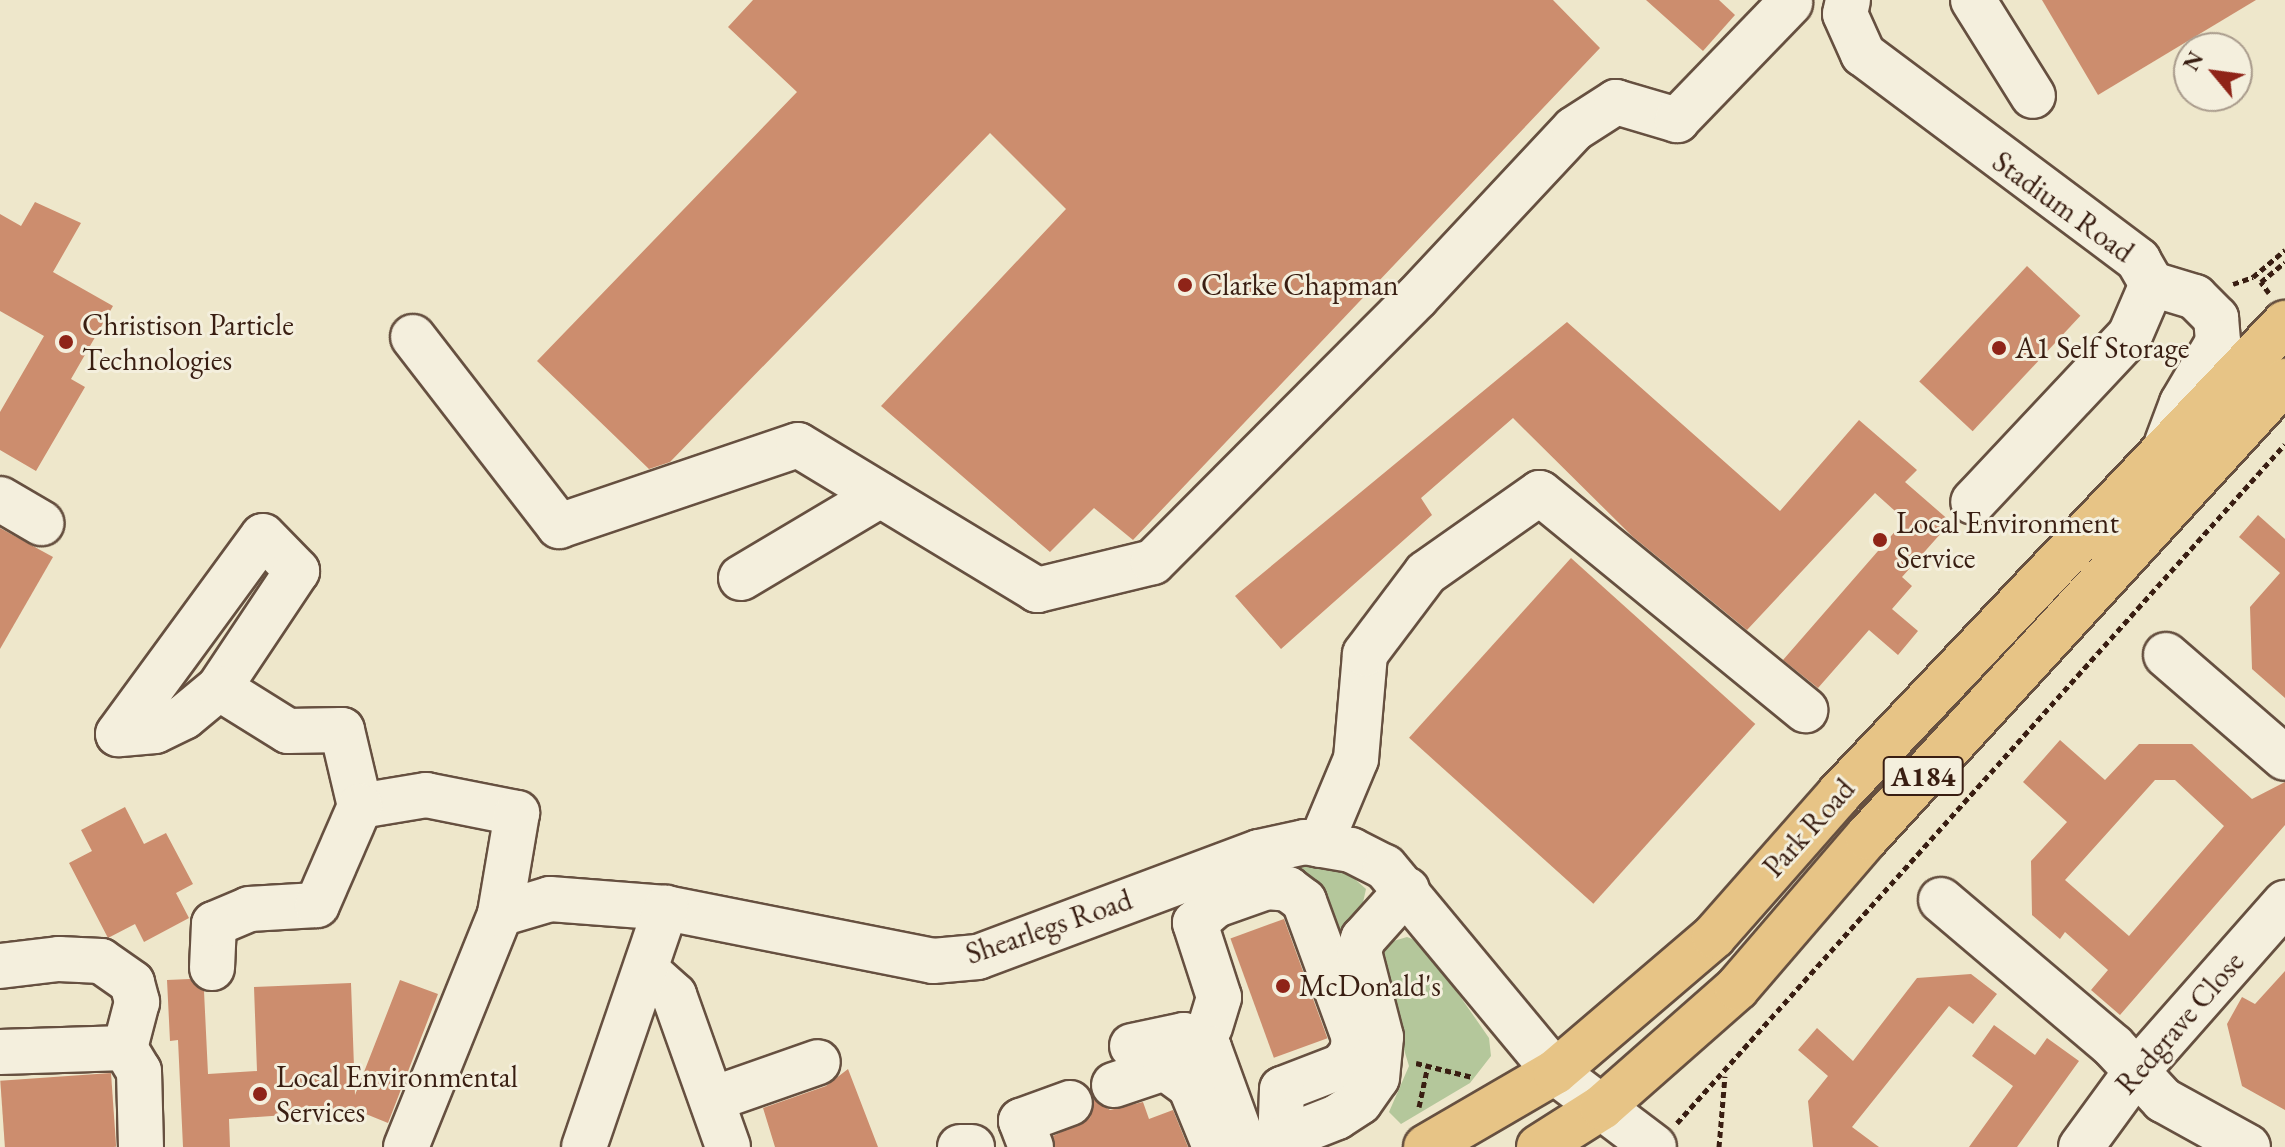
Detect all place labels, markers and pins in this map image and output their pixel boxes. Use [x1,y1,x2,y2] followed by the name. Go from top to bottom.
[1201,267,1399,303] place label: Clarke Chapman
[1176,276,1194,294] marker: Clarke Chapman
[82,307,294,378] place label: Christison Particle Technologies
[2015,330,2190,366] place label: A1 Self Storage
[57,333,75,351] marker: Christison Particle Technologies
[1990,339,2008,357] marker: A1 Self Storage
[1896,505,2119,576] place label: Local Environment Service
[1871,531,1889,549] marker: Local Environment Service
[1299,968,1441,1004] place label: McDonald's
[1274,977,1292,995] marker: McDonald's
[276,1059,518,1130] place label: Local Environmental Services
[251,1085,269,1103] marker: Local Environmental Services

